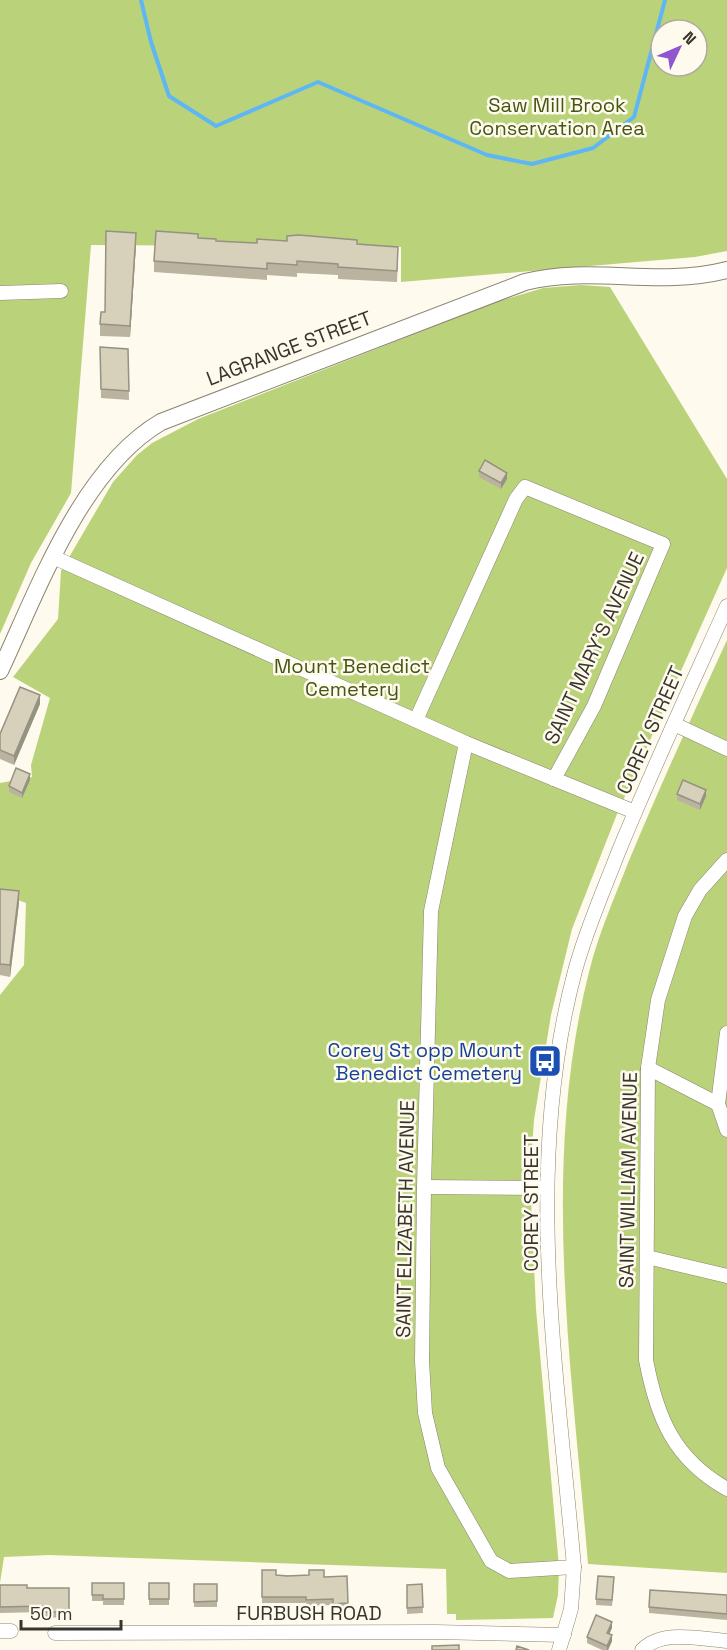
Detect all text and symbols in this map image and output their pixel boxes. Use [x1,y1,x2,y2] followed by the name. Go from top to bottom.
[649,18,709,78] north arrow
[678,27,701,49] text: N
[469,92,645,141] park label: Saw Mill Brook Conservation Area
[203,304,376,391] street label: LAGRANGE STREET
[538,548,650,748] street label: SAINT MARY'S AVENUE
[274,653,430,702] park label: Mount Benedict Cemetery
[610,662,690,798] street label: COREY STREET
[327,1037,522,1086] place label: Corey St opp Mount Benedict Cemetery
[527,1043,563,1079] bus stop icon: Corey St opp Mount Benedict Cemetery
[613,1072,643,1288] street label: SAINT WILLIAM AVENUE
[390,1100,420,1338] street label: SAINT ELIZABETH AVENUE
[518,1134,544,1272] street label: COREY STREET
[21,1593,122,1631] scale bar
[236,1600,382,1626] street label: FURBUSH ROAD
[30,1602,72,1625] text: 50 m

